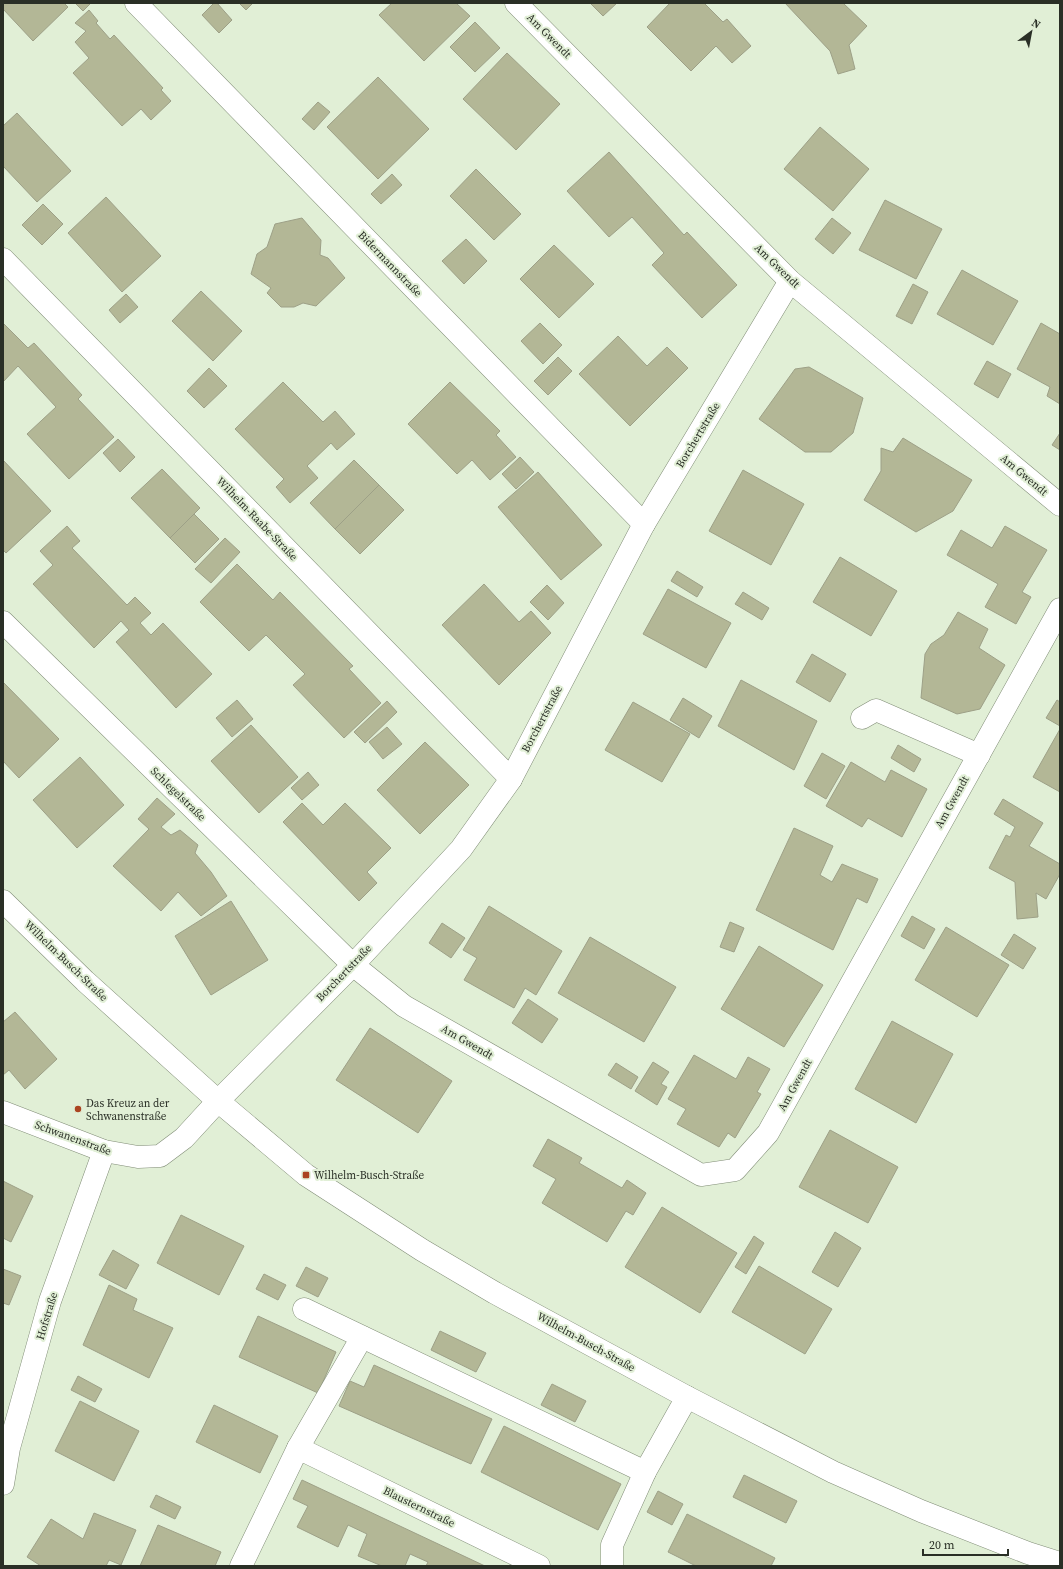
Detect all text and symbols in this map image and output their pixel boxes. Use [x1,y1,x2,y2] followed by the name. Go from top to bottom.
[523,10,575,62] street label: Am Gwendt
[1011,12,1051,52] north arrow
[1029,15,1043,32] text: N
[355,228,426,300] street label: Bidermannstraße
[751,241,803,292] street label: Am Gwendt
[673,399,724,471] street label: Borchertstraße
[997,451,1051,500] street label: Am Gwendt
[213,474,301,564] street label: Wilhelm-Raabe-Straße
[518,682,566,755] street label: Borchertstraße
[147,764,209,824] street label: Schlegelstraße
[931,773,973,831] street label: Am Gwendt
[21,917,111,1005] street label: Wilhelm-Busch-Straße
[313,941,375,1005] street label: Borchertstraße
[438,1021,496,1063] street label: Am Gwendt
[774,1056,816,1114] street label: Am Gwendt
[86,1096,170,1124] place label: Das Kreuz an der Schwanenstraße
[73,1104,83,1114] marker: Das Kreuz an der Schwanenstraße
[33,1117,114,1159] street label: Schwanenstraße
[314,1168,425,1183] place label: Wilhelm-Busch-Straße
[301,1170,311,1180] marker: Wilhelm-Busch-Straße
[33,1290,61,1342] street label: Hofstraße
[534,1309,638,1375] street label: Wilhelm-Busch-Straße
[381,1483,458,1531] street label: Blausternstraße
[923,1531,1008,1557] scale bar
[929,1537,955,1553] text: 20 m

